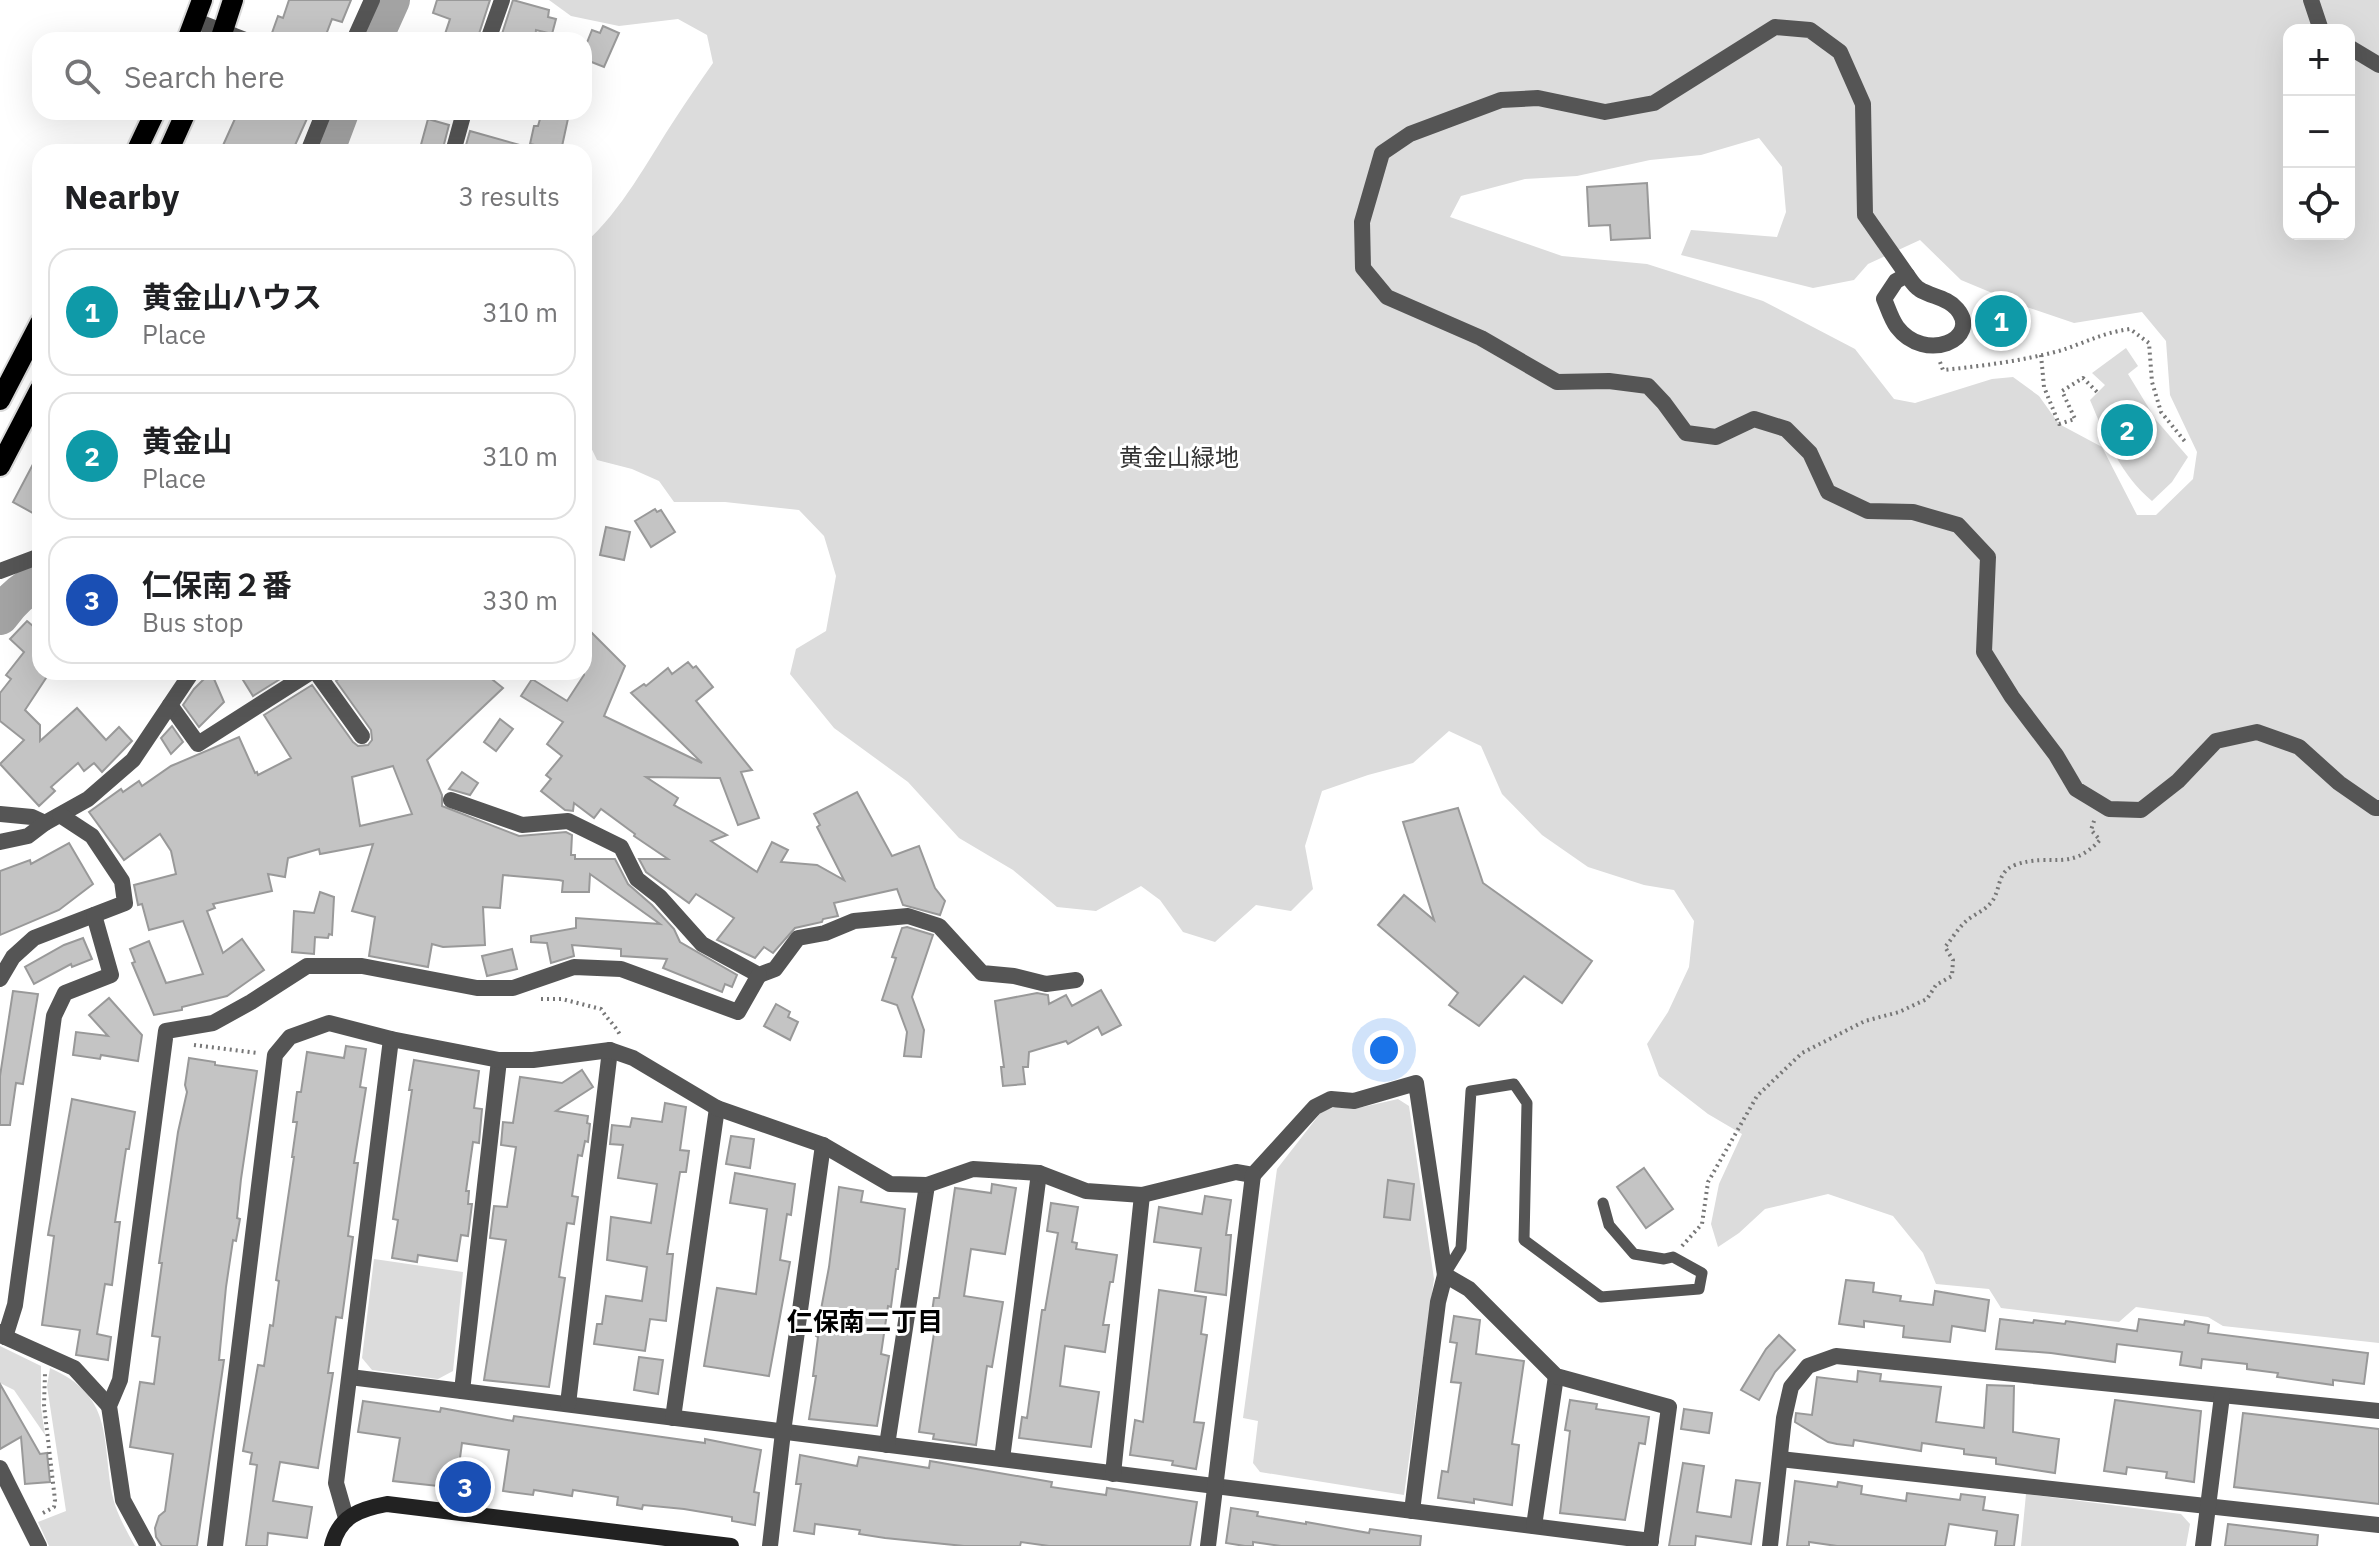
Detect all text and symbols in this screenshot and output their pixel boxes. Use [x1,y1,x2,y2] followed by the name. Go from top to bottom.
[2283,24,2355,240] map controls
[2283,24,2355,96] button: +
[32,32,592,120] search box
[60,54,104,98] icon: search
[124,57,285,96] text: Search here
[2283,96,2355,168] button: −
[2283,168,2355,240] button: locate
[64,174,179,218] text: Nearby
[458,179,560,213] text: 3 results
[142,277,322,316] text: 黄金山ハウス
[1975,291,2027,351] pin: 1
[84,295,100,329] text: 1
[482,295,558,329] text: 310 m
[142,317,206,351] text: Place
[2101,400,2153,460] pin: 2
[142,421,232,460] text: 黄金山
[84,439,100,473] text: 2
[482,439,558,473] text: 310 m
[1119,441,1239,473] park label: 黄金山緑地
[142,461,206,495] text: Place
[142,565,292,604] text: 仁保南２番
[84,583,100,617] text: 3
[482,583,558,617] text: 330 m
[142,605,244,639] text: Bus stop
[1364,1030,1404,1070] your location
[787,1304,943,1338] district label: 仁保南二丁目
[439,1457,491,1517] pin: 3

